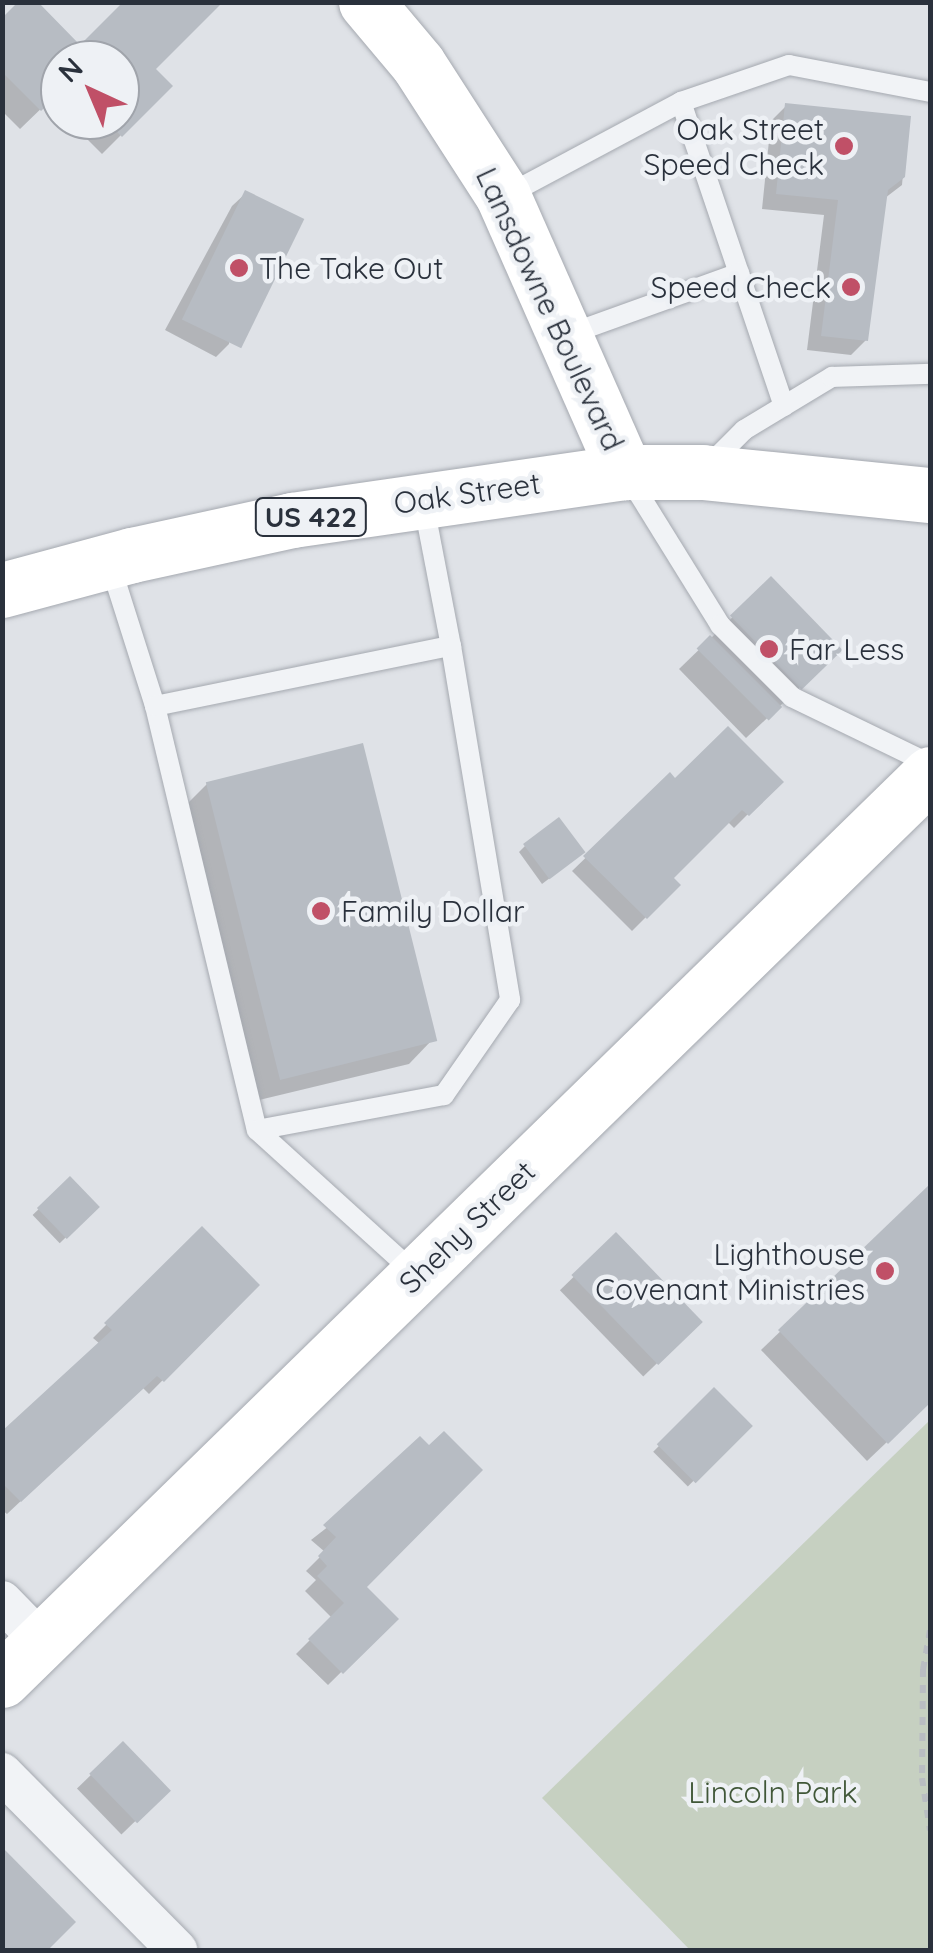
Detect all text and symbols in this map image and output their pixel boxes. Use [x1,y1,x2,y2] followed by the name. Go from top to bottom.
[40,40,140,140] north arrow
[51,50,90,89] text: N
[644,111,824,182] place label: Oak Street Speed Check
[833,135,855,157] marker: Oak Street Speed Check
[469,162,631,456] street label: Lansdowne Boulevard
[259,250,443,286] place label: The Take Out
[228,257,250,279] marker: The Take Out
[651,269,831,305] place label: Speed Check
[840,276,862,298] marker: Speed Check
[392,465,542,521] street label: Oak Street
[254,494,368,540] road number: US 422
[789,631,904,667] place label: Far Less
[758,638,780,660] marker: Far Less
[341,893,524,929] place label: Family Dollar
[310,900,332,922] marker: Family Dollar
[392,1153,542,1301] street label: Shehy Street
[595,1236,865,1306] place label: Lighthouse Covenant Ministries
[874,1260,896,1282] marker: Lighthouse Covenant Ministries
[688,1774,858,1810] park label: Lincoln Park

